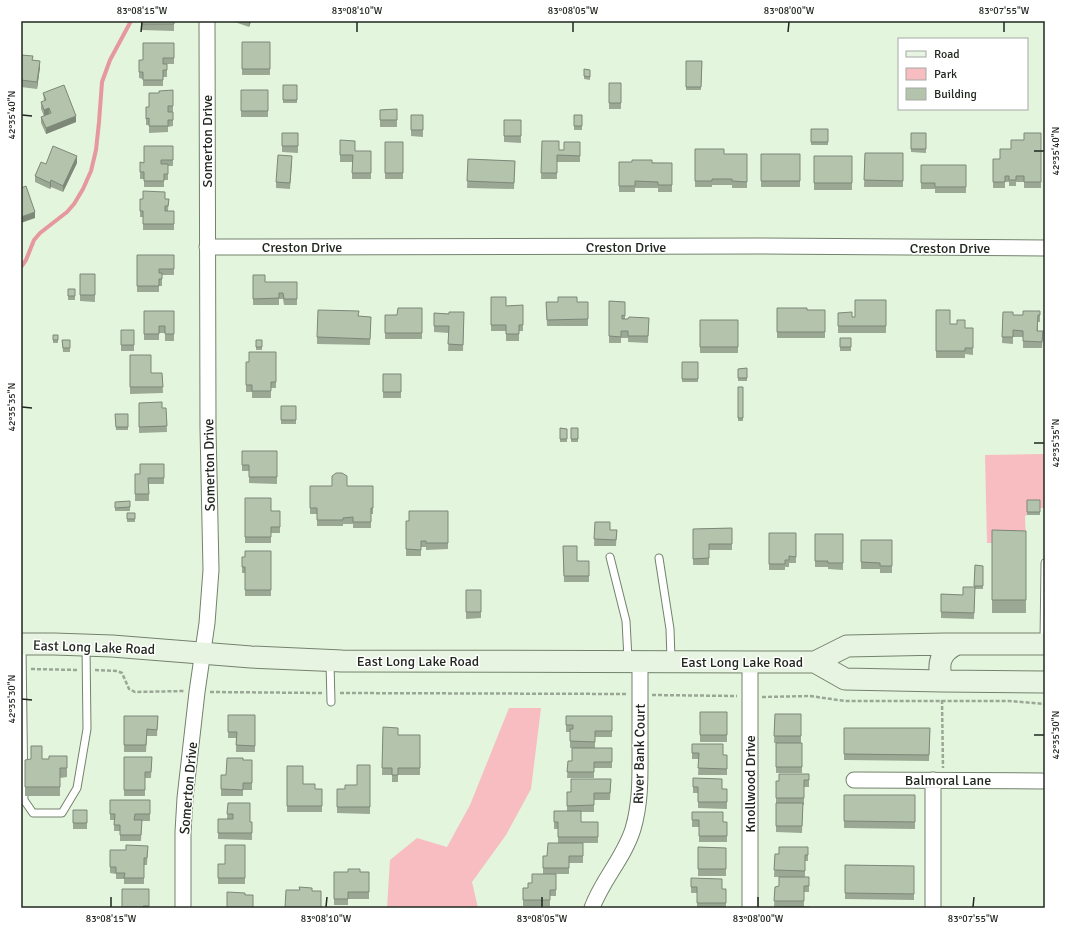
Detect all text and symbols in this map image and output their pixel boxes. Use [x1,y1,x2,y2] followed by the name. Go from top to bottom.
[117,5,168,17] text: 83°08'15"W
[332,5,383,17] text: 83°08'10"W
[548,5,599,17] text: 83°08'05"W
[764,5,815,17] text: 83°08'00"W
[979,5,1030,17] text: 83°07'55"W
[898,38,1028,110] legend
[934,47,960,62] text: Road
[934,67,957,82] text: Park
[934,87,977,102] text: Building
[6,91,18,139] text: 42°35'40"N
[199,95,216,187] street label: Somerton Drive
[1050,127,1062,175] text: 42°35'40"N
[262,239,342,256] street label: Creston Drive
[586,239,666,256] street label: Creston Drive
[910,240,990,257] street label: Creston Drive
[6,383,18,431] text: 42°35'35"N
[200,418,219,512] street label: Somerton Drive
[1050,419,1062,467] text: 42°35'35"N
[33,637,155,658] street label: East Long Lake Road
[357,653,479,670] street label: East Long Lake Road
[681,654,803,671] street label: East Long Lake Road
[6,675,18,723] text: 42°35'30"N
[630,704,649,804] street label: River Bank Court
[1050,711,1062,759] text: 42°35'30"N
[742,735,759,833] street label: Knollwood Drive
[176,741,201,835] street label: Somerton Drive
[905,772,991,789] street label: Balmoral Lane
[86,913,137,925] text: 83°08'15"W
[301,913,352,925] text: 83°08'10"W
[517,913,568,925] text: 83°08'05"W
[733,913,784,925] text: 83°08'00"W
[948,913,999,925] text: 83°07'55"W

